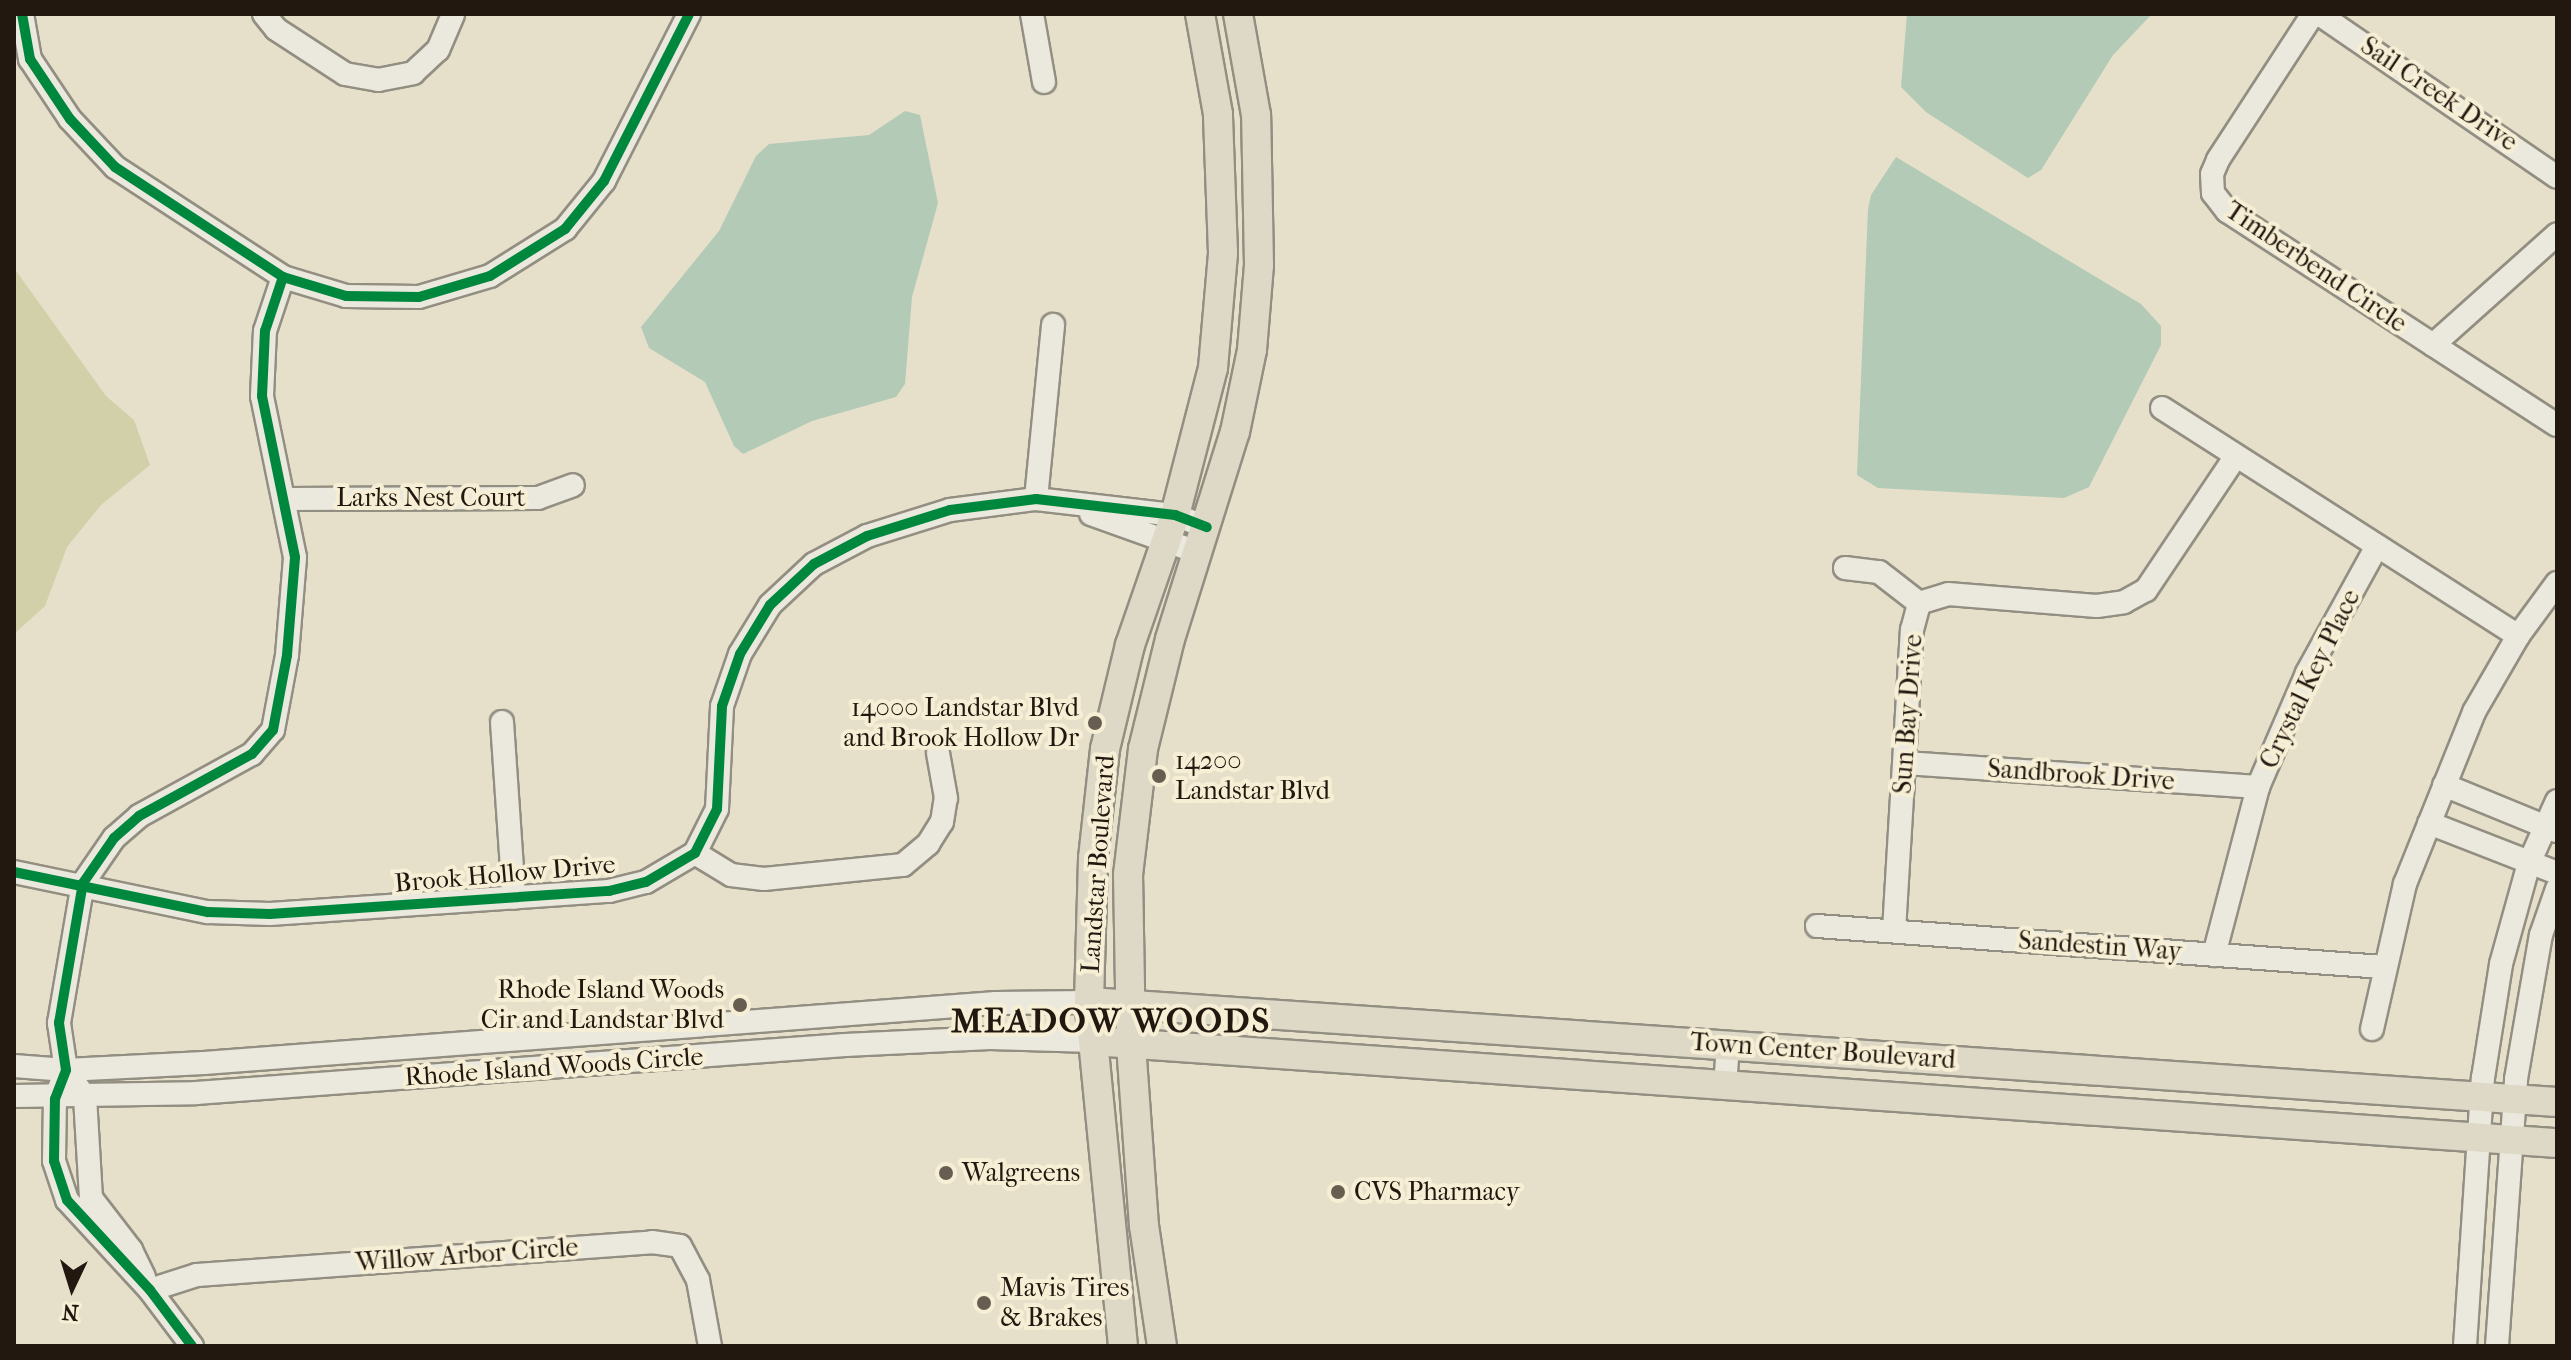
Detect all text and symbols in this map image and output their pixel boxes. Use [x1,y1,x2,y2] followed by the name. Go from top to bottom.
[2355,30,2523,158] street label: Sail Creek Drive
[2219,195,2413,339] street label: Timberbend Circle
[336,482,526,514] street label: Larks Nest Court
[2253,584,2367,774] street label: Crystal Key Place
[1887,633,1929,795] street label: Sun Bay Drive
[843,692,1079,754] place label: 14000 Landstar Blvd and Brook Hollow Dr
[1086,714,1104,732] marker: 14000 Landstar Blvd and Brook Hollow Dr
[1175,745,1330,806] place label: 14200 Landstar Blvd
[1986,753,2176,797] street label: Sandbrook Drive
[1075,754,1121,974] street label: Landstar Boulevard
[1150,767,1168,785] marker: 14200 Landstar Blvd
[393,849,617,899] street label: Brook Hollow Drive
[2017,925,2183,967] street label: Sandestin Way
[481,974,724,1036] place label: Rhode Island Woods Cir and Landstar Blvd
[731,996,749,1014] marker: Rhode Island Woods Cir and Landstar Blvd
[951,1002,1271,1042] district label: MEADOW WOODS
[1689,1026,1957,1076] street label: Town Center Boulevard
[404,1041,704,1093] street label: Rhode Island Woods Circle
[962,1157,1080,1189] place label: Walgreens
[937,1164,955,1182] marker: Walgreens
[1354,1176,1520,1208] place label: CVS Pharmacy
[1329,1183,1347,1201] marker: CVS Pharmacy
[355,1232,579,1278] street label: Willow Arbor Circle
[32,1248,112,1328] north arrow
[1000,1272,1129,1334] place label: Mavis Tires & Brakes
[975,1294,993,1312] marker: Mavis Tires & Brakes
[61,1298,80,1325] text: N

